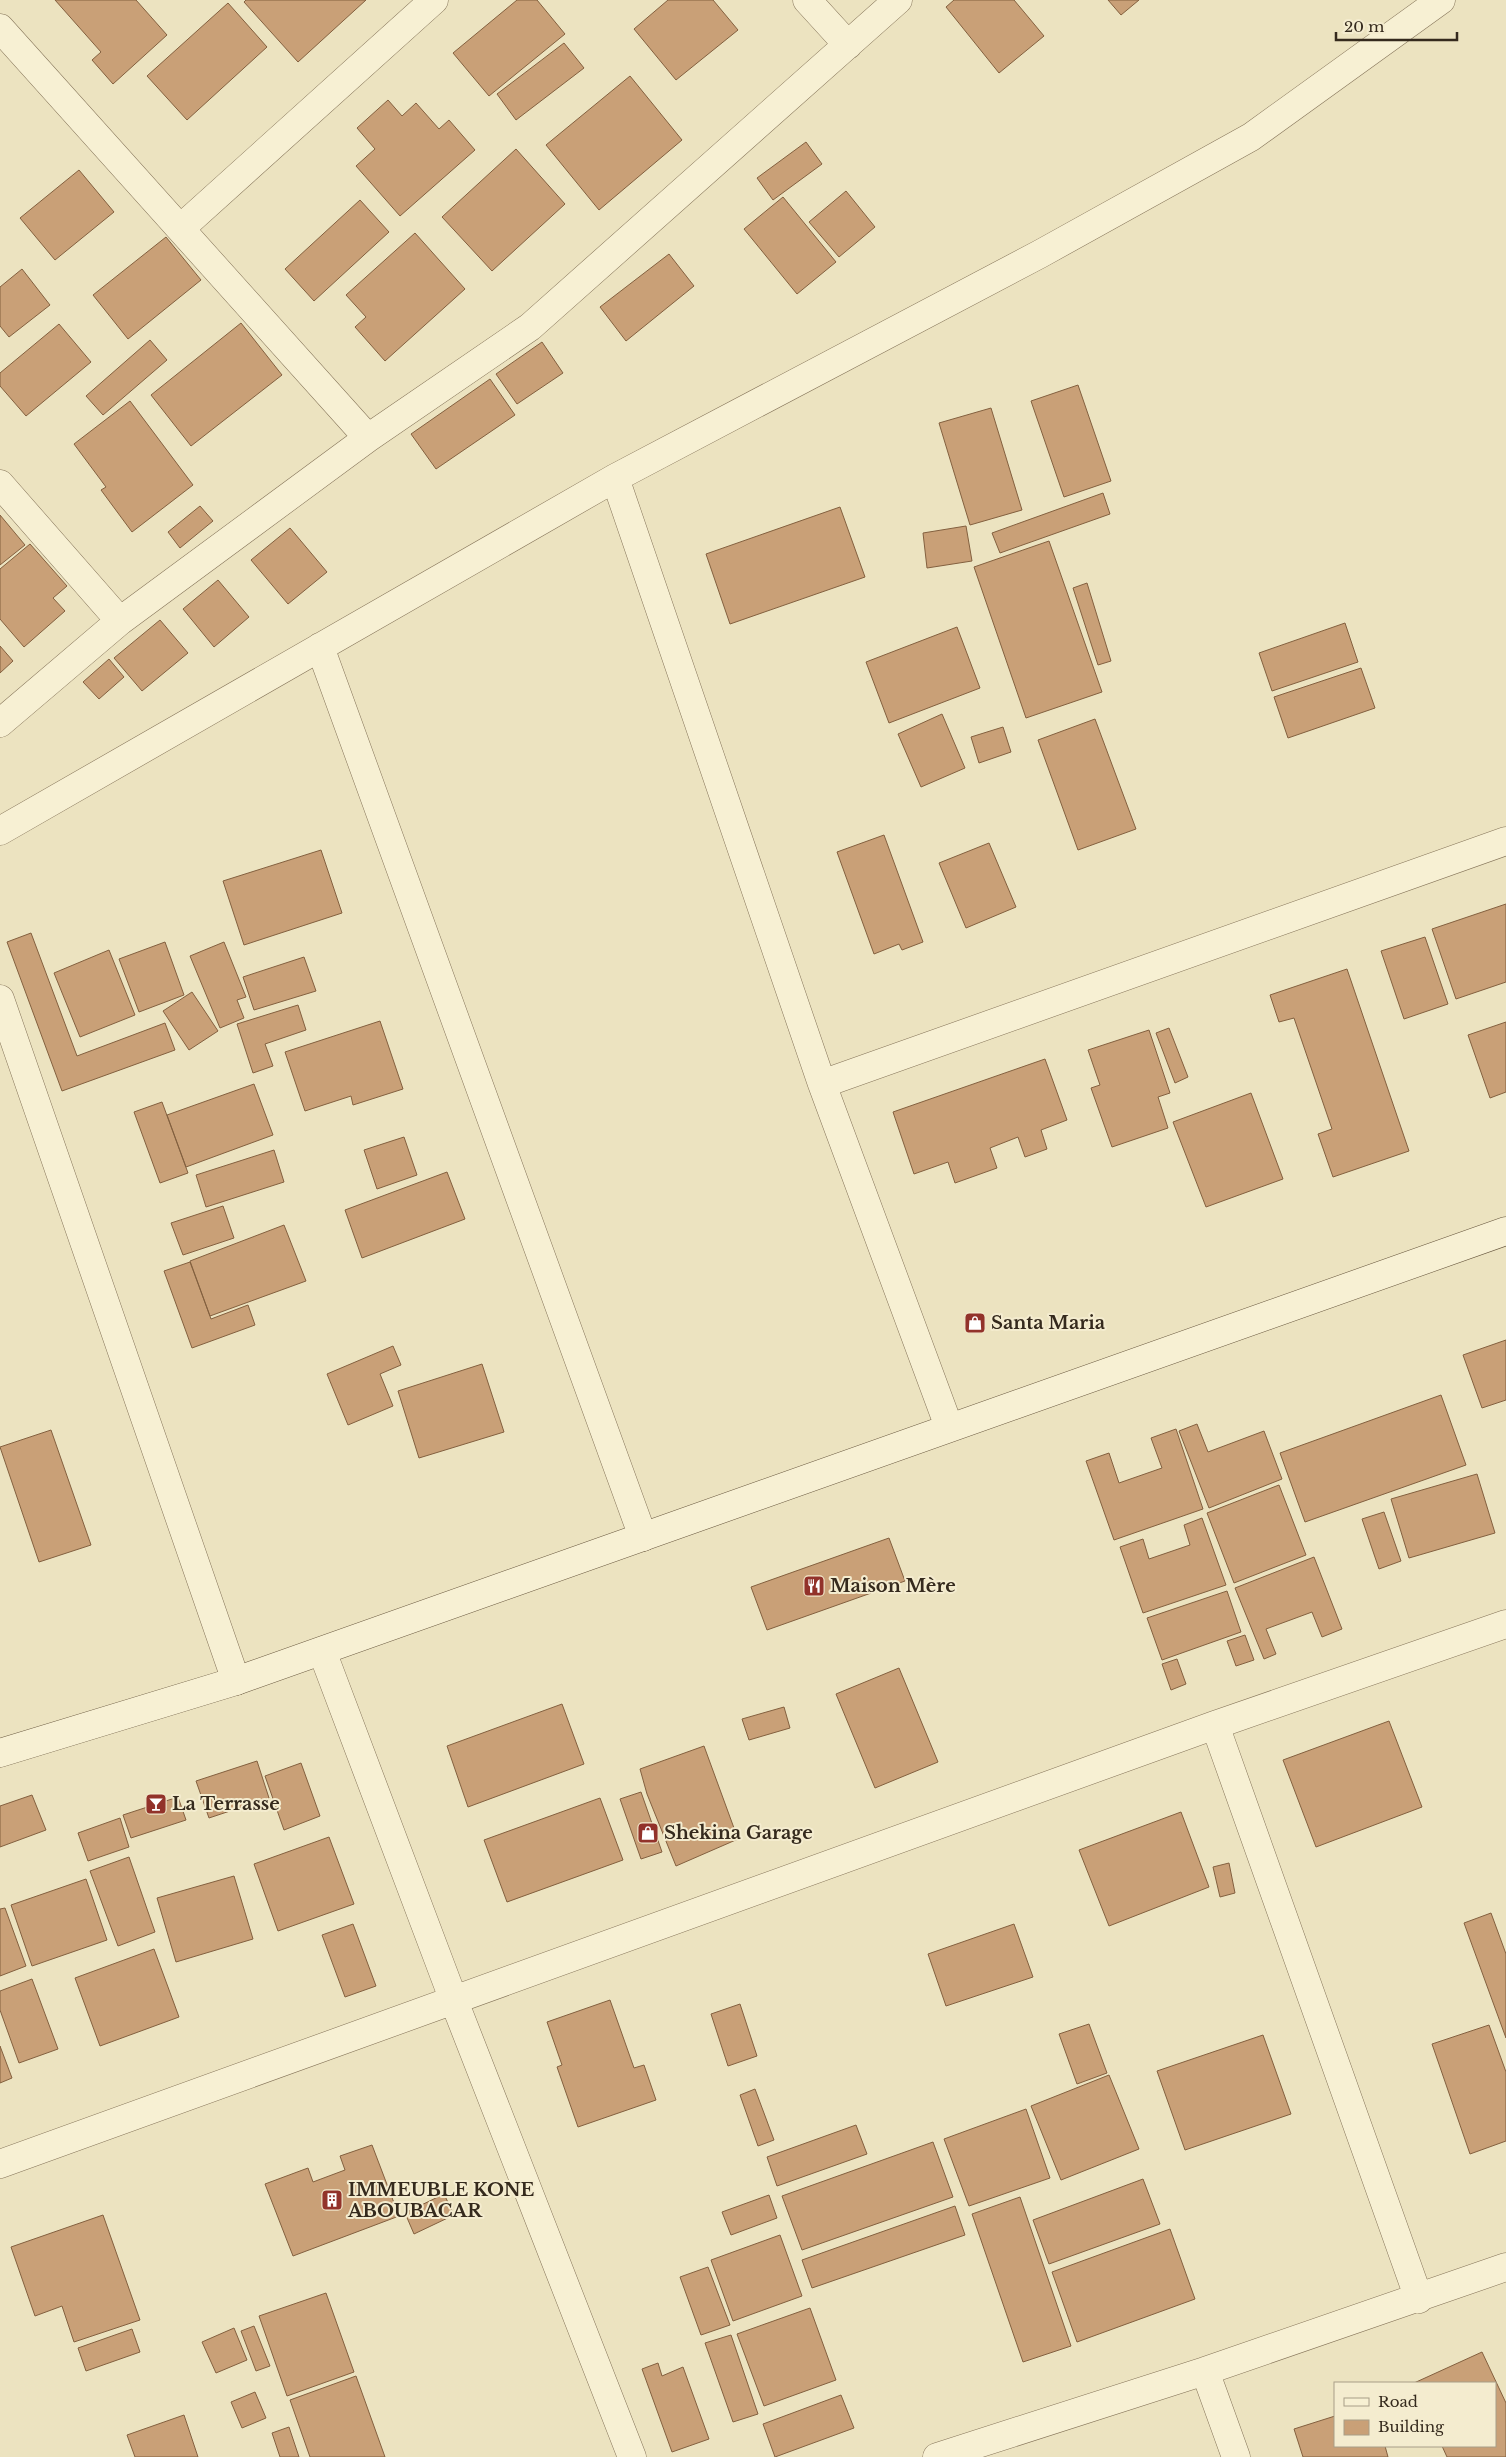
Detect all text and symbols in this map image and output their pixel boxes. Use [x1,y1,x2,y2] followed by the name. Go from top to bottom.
[1336,10,1457,42] scale bar
[1344,17,1384,36] text: 20 m
[963,1311,987,1335] shop icon: Santa Maria
[991,1312,1106,1334] place label: Santa Maria
[802,1574,826,1598] restaurant icon: Maison Mère
[830,1575,956,1597] place label: Maison Mère
[144,1792,168,1816] bar icon: La Terrasse
[172,1793,280,1815] place label: La Terrasse
[636,1821,660,1845] shop icon: Shekina Garage
[664,1822,813,1844] place label: Shekina Garage
[347,2179,535,2222] place label: IMMEUBLE KONE ABOUBACAR
[320,2188,344,2212] building icon: IMMEUBLE KONE ABOUBACAR
[1334,2382,1496,2447] legend
[1378,2392,1418,2411] text: Road
[1378,2417,1445,2436] text: Building

